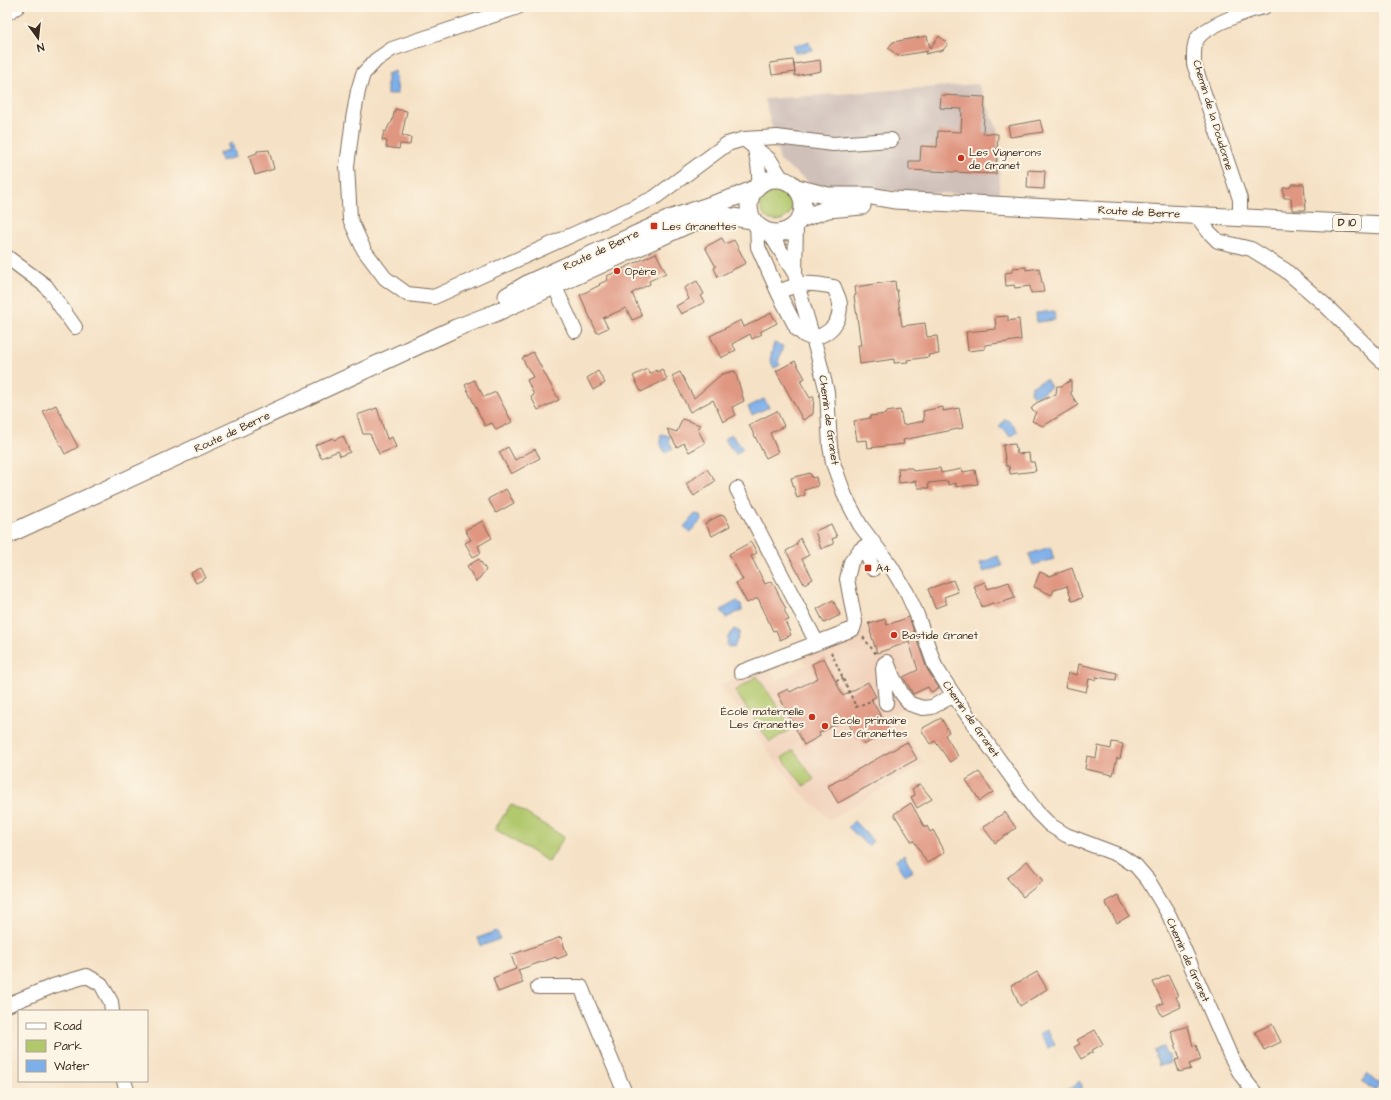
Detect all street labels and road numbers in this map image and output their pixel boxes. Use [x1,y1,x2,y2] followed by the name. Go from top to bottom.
[1189,58,1237,172] street label: Chemin de la Doudonne
[1098,202,1181,222] street label: Route de Berre
[1333,215,1361,231] road number: D 10
[561,226,641,274] street label: Route de Berre
[815,374,843,466] street label: Chemin de Granet
[192,408,272,456] street label: Route de Berre
[939,678,1003,761] street label: Chemin de Granet
[1163,916,1213,1005] street label: Chemin de Granet

